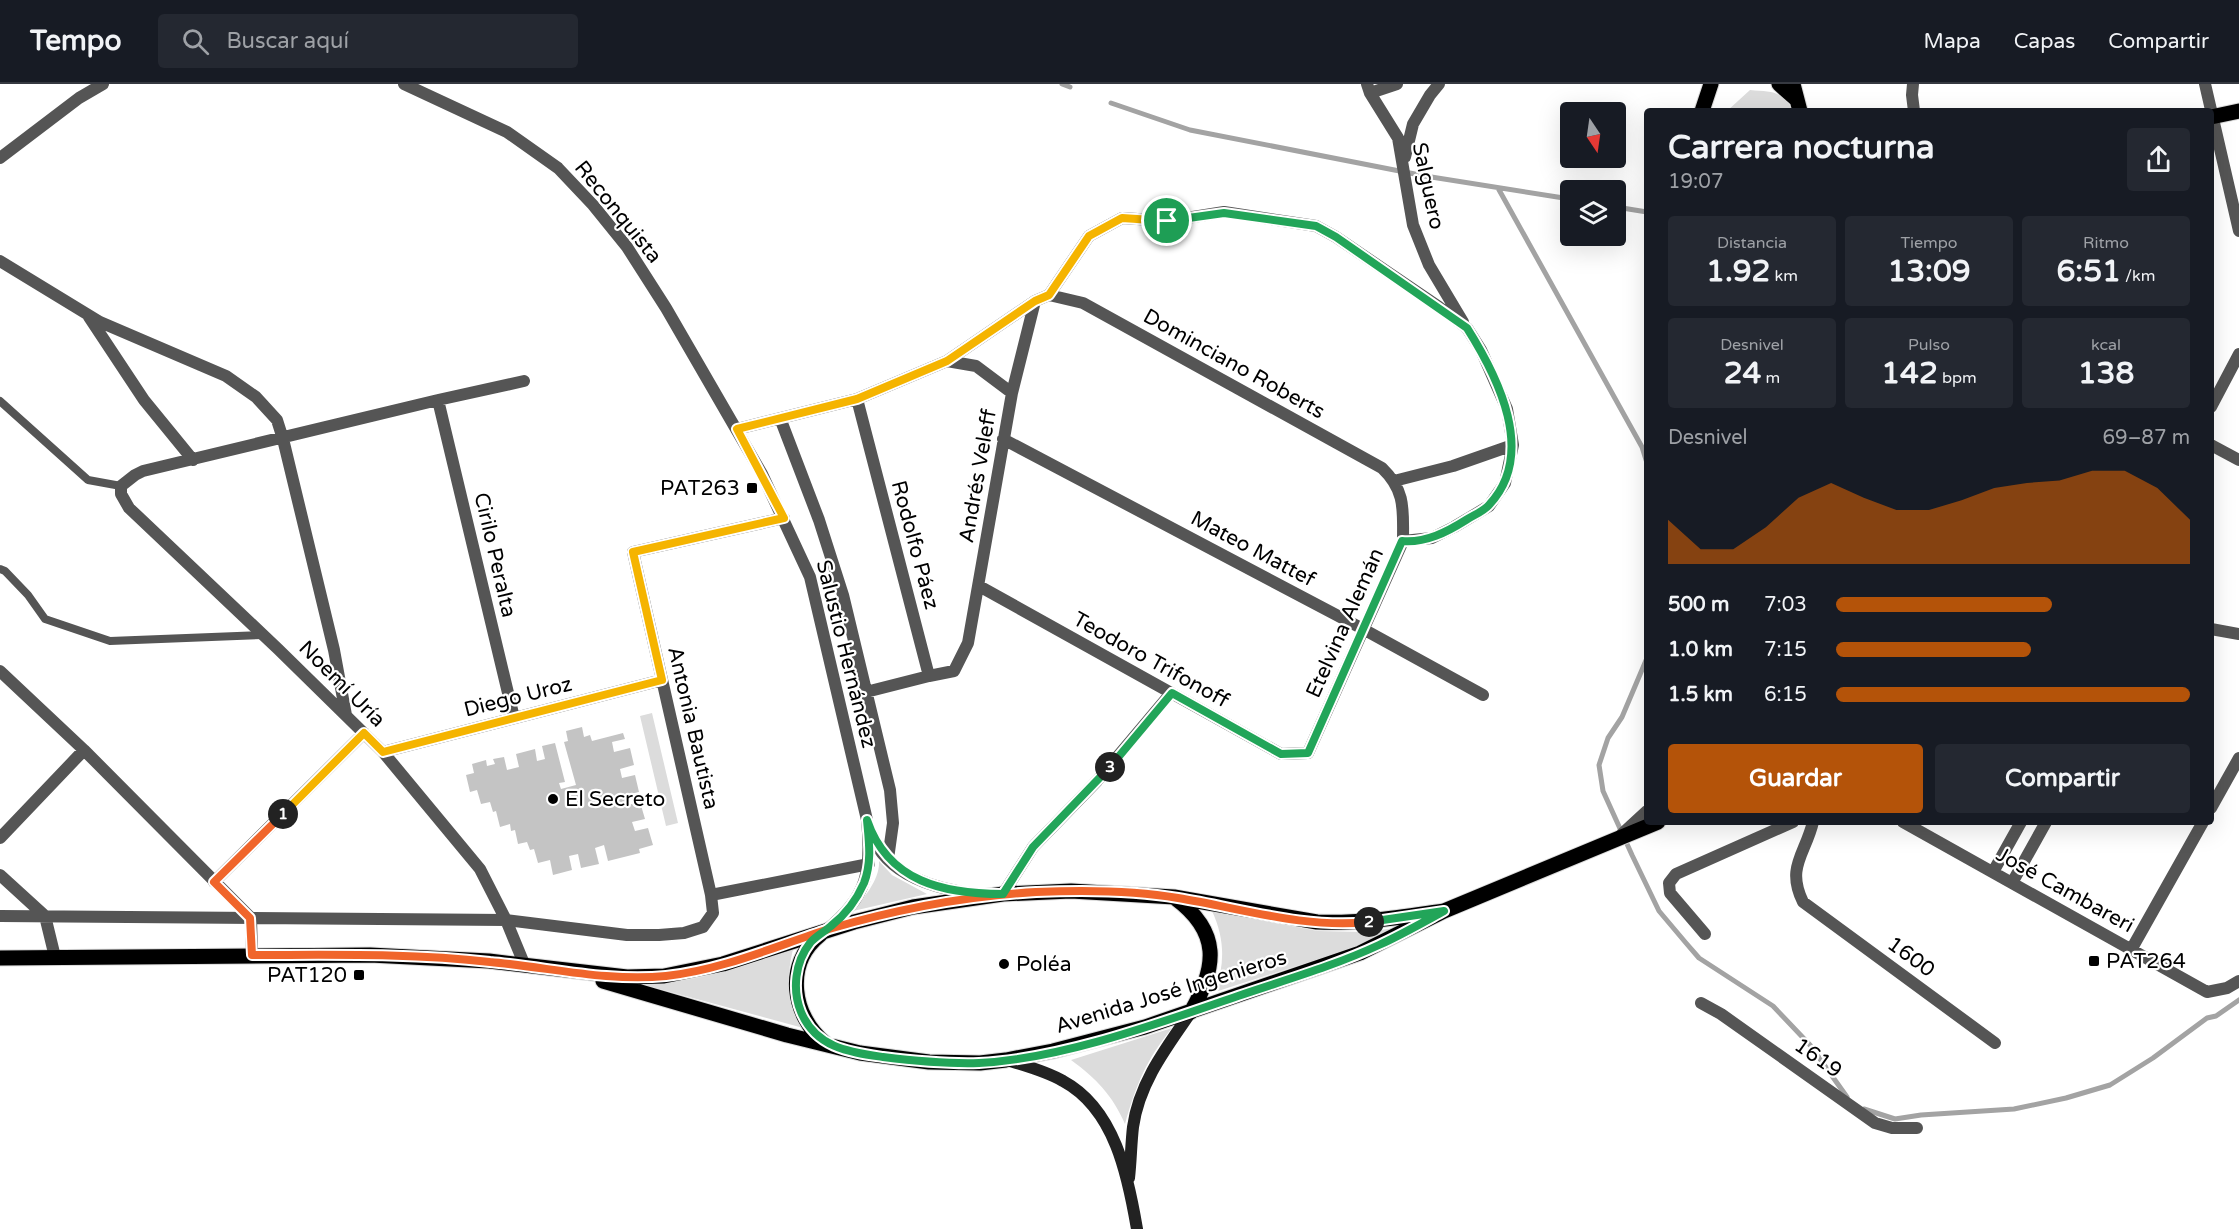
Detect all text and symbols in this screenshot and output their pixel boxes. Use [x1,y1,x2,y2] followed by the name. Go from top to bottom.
[158,14,578,68] search box
[30,24,122,58] text: Tempo
[179,25,212,58] icon: search
[227,28,349,54] text: Buscar aquí
[1924,29,1981,54] text: Mapa
[2014,29,2075,54] text: Capas
[2108,29,2209,54] text: Compartir
[1560,102,1626,168] north arrow
[1560,102,1626,246] map controls
[1668,128,1934,167] text: Carrera nocturna
[2127,128,2190,191] button: share
[1407,140,1449,232] street label: Salguero
[569,156,667,268] street label: Reconquista
[1668,170,1723,194] text: 19:07
[1560,180,1626,246] button: layers
[1141,195,1192,246] pin
[1150,204,1183,237] icon: arrive
[1717,233,1787,253] text: Distancia
[1900,233,1958,253] text: Tiempo
[2083,233,2129,253] text: Ritmo
[1706,253,1770,290] text: 1.92
[1887,253,1971,290] text: 13:09
[2057,253,2121,290] text: 6:51
[1770,266,1798,286] text: km
[2121,266,2155,286] text: /km
[1139,304,1329,424] street label: Dominciano Roberts
[1720,335,1784,355] text: Desnivel
[1908,335,1950,355] text: Pulso
[2091,335,2121,355] text: kcal
[1724,355,1761,392] text: 24
[1881,355,1938,392] text: 142
[2078,355,2134,392] text: 138
[1761,368,1780,388] text: m
[1938,368,1977,388] text: bpm
[954,406,1002,545] street label: Andrés Veleff
[1668,426,1747,450] text: Desnivel
[2103,426,2190,450] text: 69–87 m
[660,476,740,501] place label: PAT263
[886,478,944,612] street label: Rodolfo Páez
[745,481,759,495] marker: PAT263
[469,490,521,620] street label: Cirilo Peralta
[1186,506,1320,592] street label: Mateo Mattef
[1301,544,1389,702] street label: Etelvina Alemán
[811,557,881,751] street label: Salustio Hernández
[1668,593,1729,617] text: 500 m
[1764,593,1807,617] text: 7:03
[1069,607,1234,714] street label: Teodoro Trifonoff
[294,636,390,732] street label: Noemí Uría
[1668,638,1733,662] text: 1.0 km
[1764,638,1807,662] text: 7:15
[662,644,724,812] street label: Antonia Bautista
[461,671,575,723] street label: Diego Uroz
[1668,683,1733,707] text: 1.5 km
[1764,683,1807,707] text: 6:15
[1668,744,1923,813] button: Guardar
[1935,744,2190,813] button: Compartir
[1095,752,1125,782] pin: 3
[1105,757,1115,777] text: 3
[565,787,665,812] place label: El Secreto
[546,792,560,806] marker: El Secreto
[268,799,298,829] pin: 1
[278,804,288,824] text: 1
[1992,842,2138,938] street label: José Cambareri
[1354,907,1384,937] pin: 2
[1364,912,1374,932] text: 2
[1882,931,1940,983] street label: 1600
[1052,945,1290,1039] street label: Avenida José Ingenieros
[2106,949,2186,974] place label: PAT264
[1016,952,1072,977] place label: Poléa
[2087,954,2101,968] marker: PAT264
[997,957,1011,971] marker: Poléa
[267,963,347,988] place label: PAT120
[352,968,366,982] marker: PAT120
[1789,1033,1847,1083] street label: 1619

